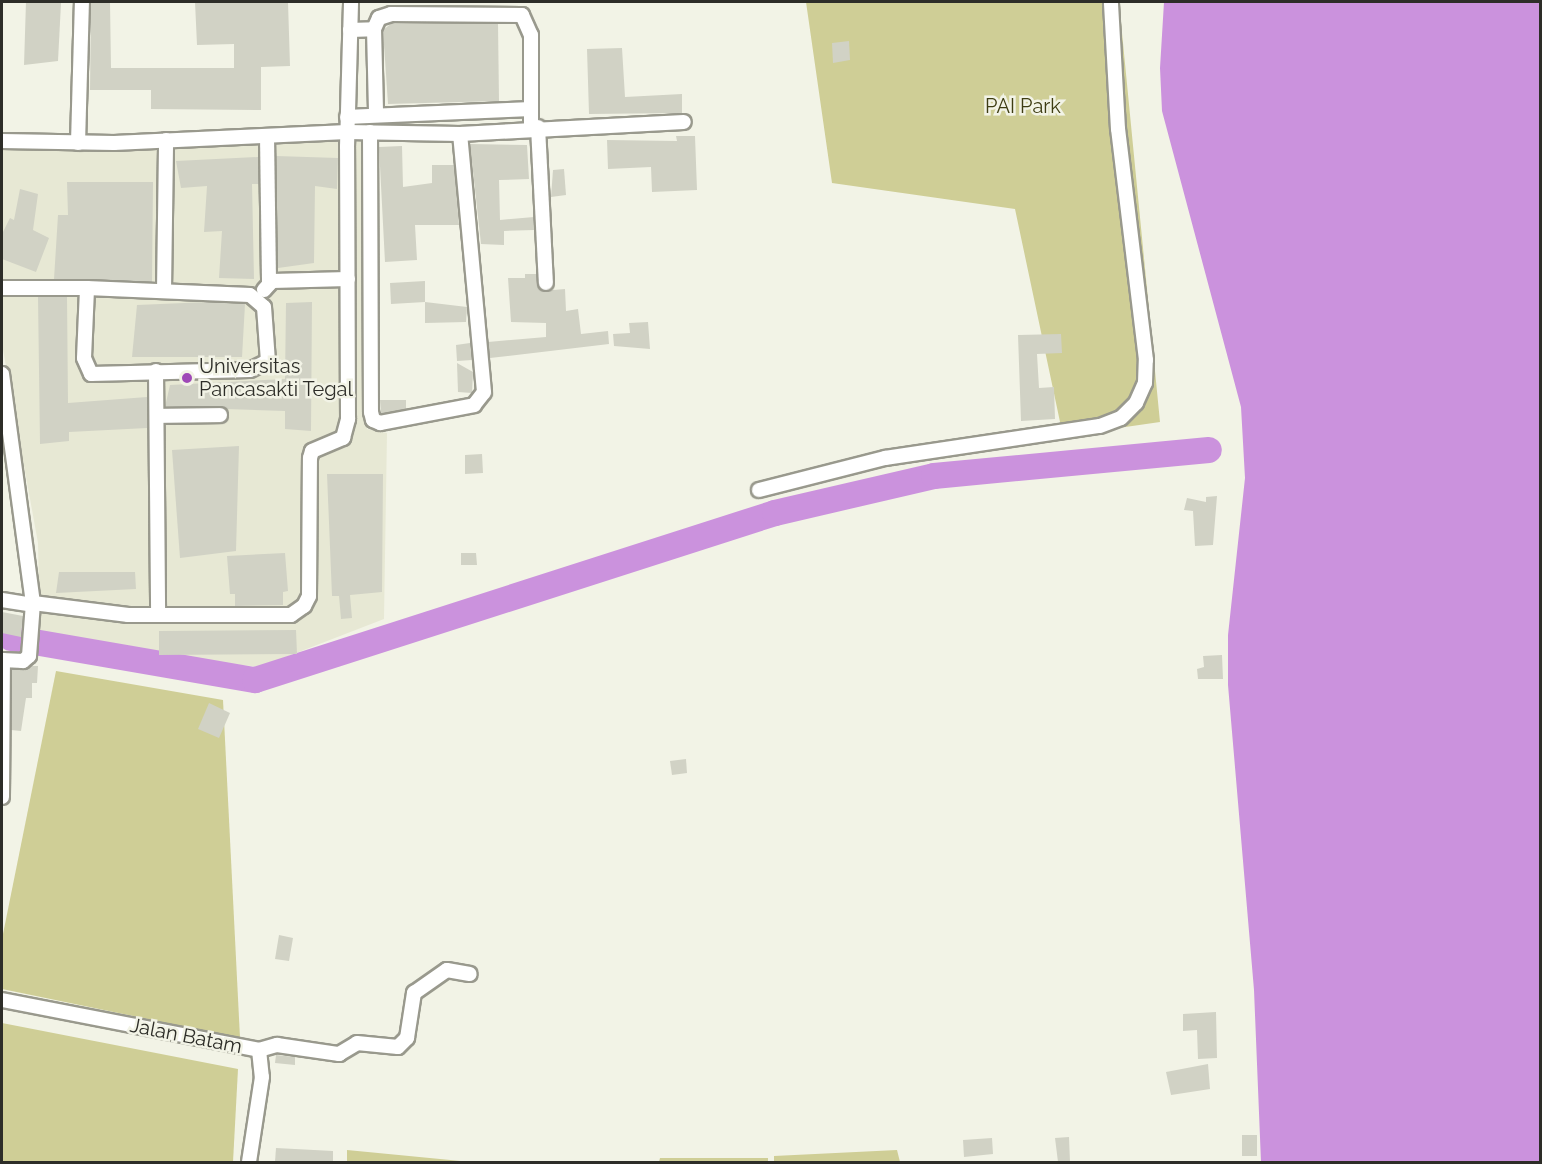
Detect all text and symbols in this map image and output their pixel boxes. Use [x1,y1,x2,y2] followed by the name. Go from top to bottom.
[985,94,1061,118] park label: PAI Park
[199,354,353,401] place label: Universitas Pancasakti Tegal
[180,371,194,385] marker: Universitas Pancasakti Tegal
[128,1013,244,1059] street label: Jalan Batam

